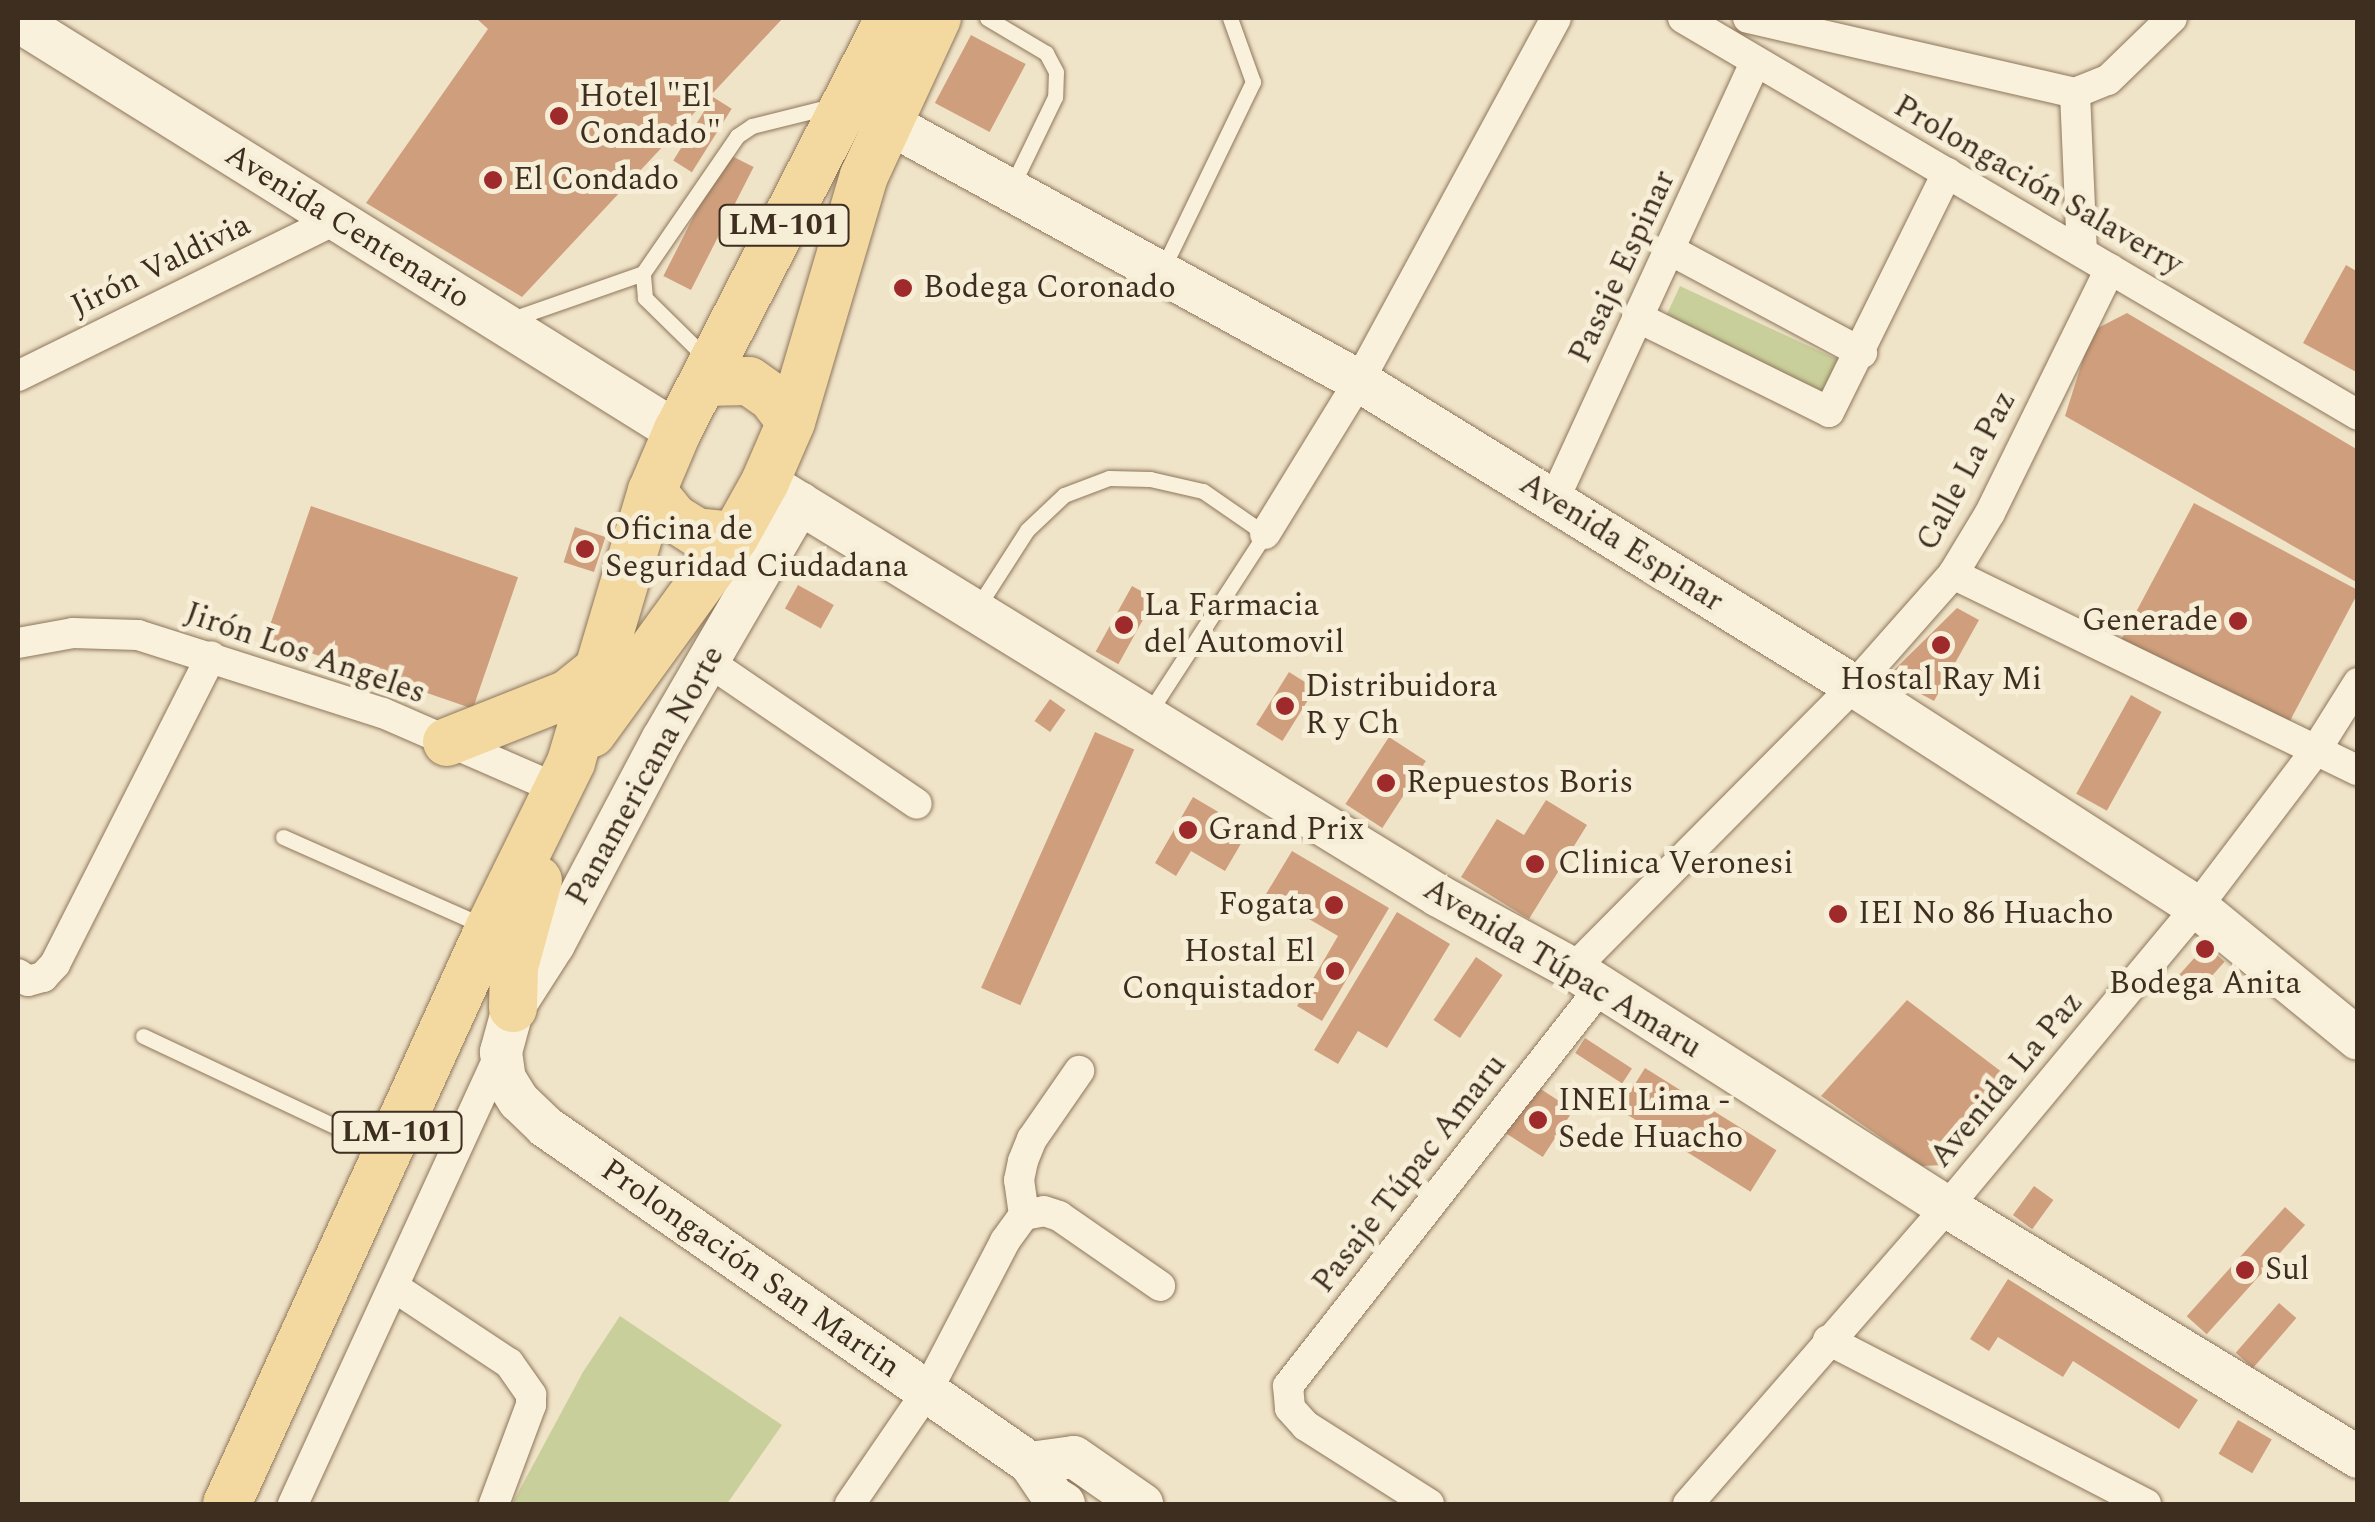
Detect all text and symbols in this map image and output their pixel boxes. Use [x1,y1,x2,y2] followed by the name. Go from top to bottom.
[579,79,721,154] place label: Hotel "El Condado"
[1887,88,2189,284] street label: Prolongación Salaverry
[548,105,570,127] marker: Hotel "El Condado"
[217,136,477,318] street label: Avenida Centenario
[513,161,679,199] place label: El Condado
[1562,165,1684,369] street label: Pasaje Espinar
[482,169,504,191] marker: El Condado
[716,200,852,250] road number: LM-101
[65,206,257,326] street label: Jirón Valdivia
[923,269,1176,307] place label: Bodega Coronado
[892,277,914,299] marker: Bodega Coronado
[1909,385,2025,557] street label: Calle La Paz
[1512,465,1730,621] street label: Avenida Espinar
[605,512,908,587] place label: Oficina de Seguridad Ciudadana
[574,538,596,560] marker: Oficina de Seguridad Ciudadana
[1144,588,1344,663] place label: La Farmacia del Automovil
[180,595,430,713] street label: Jirón Los Angeles
[2082,602,2218,640] place label: Generade
[2227,610,2249,632] marker: Generade
[1113,614,1135,636] marker: La Farmacia del Automovil
[1930,634,1952,656] marker: Hostal Ray Mi
[559,640,733,912] street label: Panamericana Norte
[1840,661,2042,699] place label: Hostal Ray Mi
[1305,669,1497,744] place label: Distribuidora R y Ch
[1274,695,1296,717] marker: Distribuidora R y Ch
[1406,764,1633,802] place label: Repuestos Boris
[1375,772,1397,794] marker: Repuestos Boris
[1208,811,1364,849] place label: Grand Prix
[1177,819,1199,841] marker: Grand Prix
[1558,845,1794,883] place label: Clinica Veronesi
[1522,851,1548,877] marker: Clinica Veronesi
[1416,871,1708,1067] street label: Avenida Túpac Amaru
[1218,886,1314,924] place label: Fogata
[1323,894,1345,916] marker: Fogata
[1858,895,2113,933] place label: IEI No 86 Huacho
[1827,903,1849,925] marker: IEI No 86 Huacho
[1122,934,1315,1009] place label: Hostal El Conquistador
[2194,938,2216,960] marker: Bodega Anita
[1324,960,1346,982] marker: Hostal El Conquistador
[2109,965,2301,1003] place label: Bodega Anita
[1922,984,2092,1176] street label: Avenida La Paz
[1305,1047,1515,1301] street label: Pasaje Túpac Amaru
[1558,1083,1743,1158] place label: INEI Lima - Sede Huacho
[330,1107,464,1157] road number: LM-101
[1527,1109,1549,1131] marker: INEI Lima - Sede Huacho
[593,1151,907,1387] street label: Prolongación San Martin
[2265,1251,2309,1289] place label: Sul
[2234,1259,2256,1281] marker: Sul

